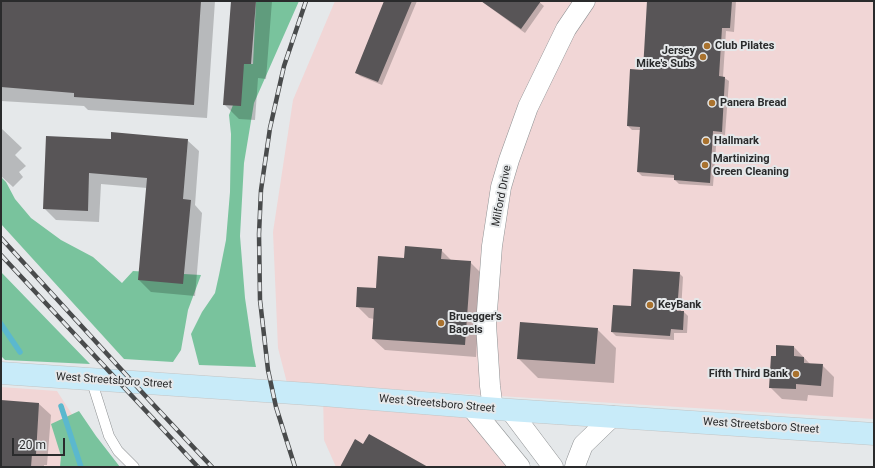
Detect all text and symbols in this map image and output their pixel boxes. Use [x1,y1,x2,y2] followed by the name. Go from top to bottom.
[715,39,774,53] place label: Club Pilates
[702,41,712,51] marker: Club Pilates
[636,44,695,70] place label: Jersey Mike's Subs
[698,52,708,62] marker: Jersey Mike's Subs
[720,96,786,110] place label: Panera Bread
[707,98,717,108] marker: Panera Bread
[714,134,759,148] place label: Hallmark
[701,136,711,146] marker: Hallmark
[713,152,789,178] place label: Martinizing Green Cleaning
[700,160,710,170] marker: Martinizing Green Cleaning
[490,164,514,228] street label: Milford Drive
[658,298,701,312] place label: KeyBank
[645,300,655,310] marker: KeyBank
[449,310,502,336] place label: Bruegger's Bagels
[436,318,446,328] marker: Bruegger's Bagels
[709,367,788,381] place label: Fifth Third Bank
[791,369,801,379] marker: Fifth Third Bank
[56,370,172,392] street label: West Streetsboro Street
[379,392,495,416] street label: West Streetsboro Street
[703,415,819,437] street label: West Streetsboro Street
[14,430,67,456] scale bar
[19,438,46,452] text: 20 m

